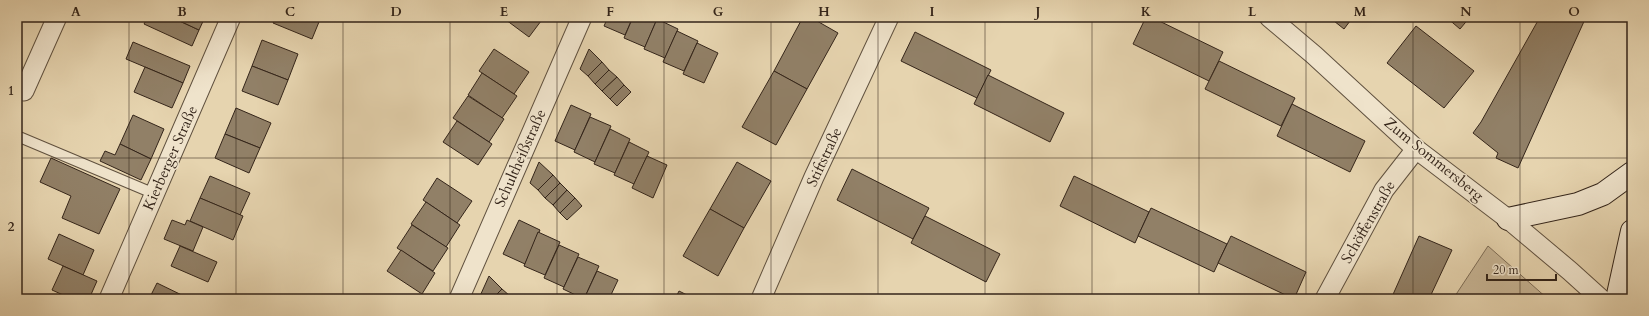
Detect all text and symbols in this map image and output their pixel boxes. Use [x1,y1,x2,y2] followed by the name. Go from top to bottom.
[71,3,81,21] text: A
[177,3,187,21] text: B
[285,3,295,21] text: C
[390,3,402,21] text: D
[500,3,508,21] text: E
[606,3,614,21] text: F
[713,3,724,21] text: G
[818,3,830,21] text: H
[929,3,935,21] text: I
[1034,3,1041,21] text: J
[1141,3,1152,21] text: K
[1248,3,1257,21] text: L
[1354,3,1367,21] text: M
[1460,3,1472,21] text: N
[1568,3,1580,21] text: O
[8,82,14,100] text: 1
[138,102,202,214] street label: Kierberger Straße
[490,106,551,210] street label: Schultheißstraße
[1380,113,1488,206] street label: Zum Sommersberg
[802,124,847,190] street label: Stiftstraße
[1336,177,1400,267] street label: Schöffenstraße
[8,218,15,236] text: 2
[1487,256,1556,282] scale bar
[1493,262,1520,278] text: 20 m

